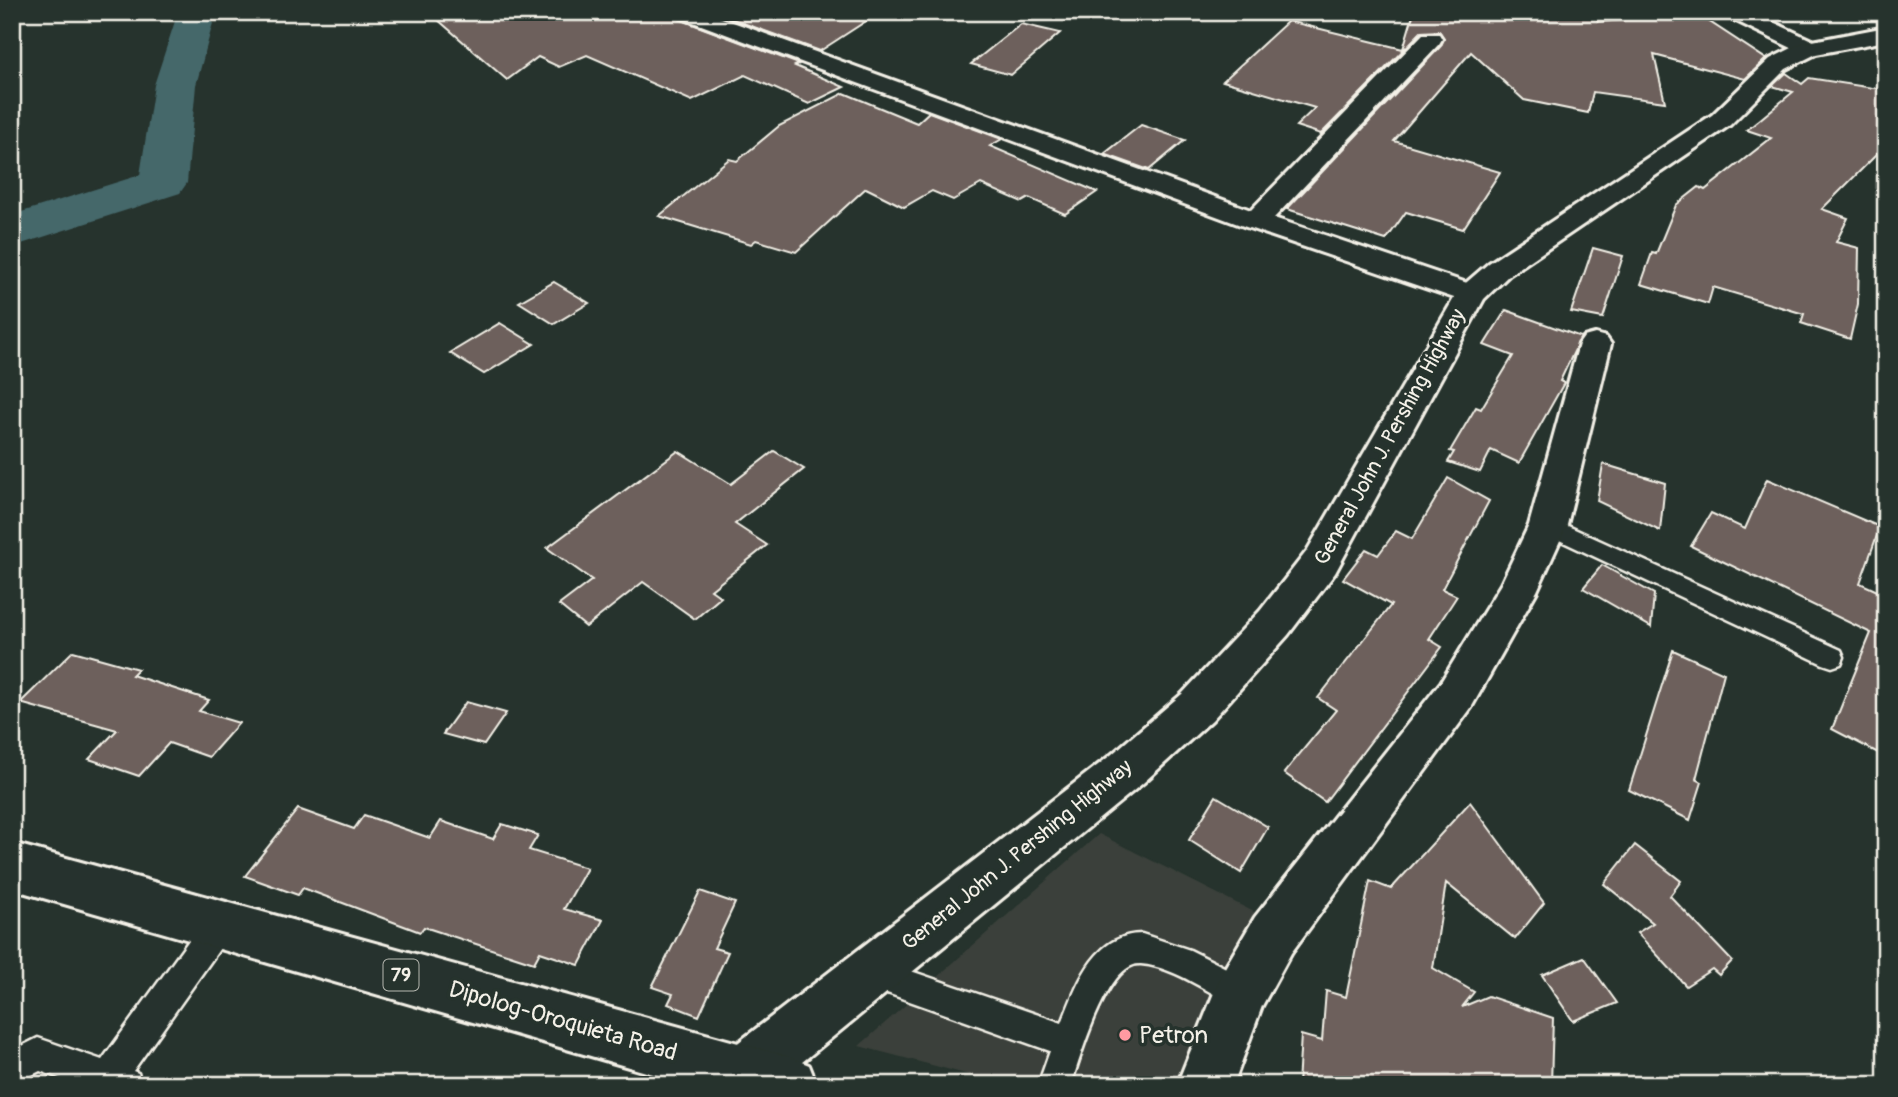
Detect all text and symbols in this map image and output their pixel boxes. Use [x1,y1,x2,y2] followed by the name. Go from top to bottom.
[1308,304,1472,570] street label: General John J. Pershing Highway
[896,754,1138,956] street label: General John J. Pershing Highway
[384,959,418,990] road number: 79
[446,975,680,1067] street label: Dipolog-Oroquieta Road
[1139,1021,1208,1050] place label: Petron
[1117,1027,1133,1043] marker: Petron

